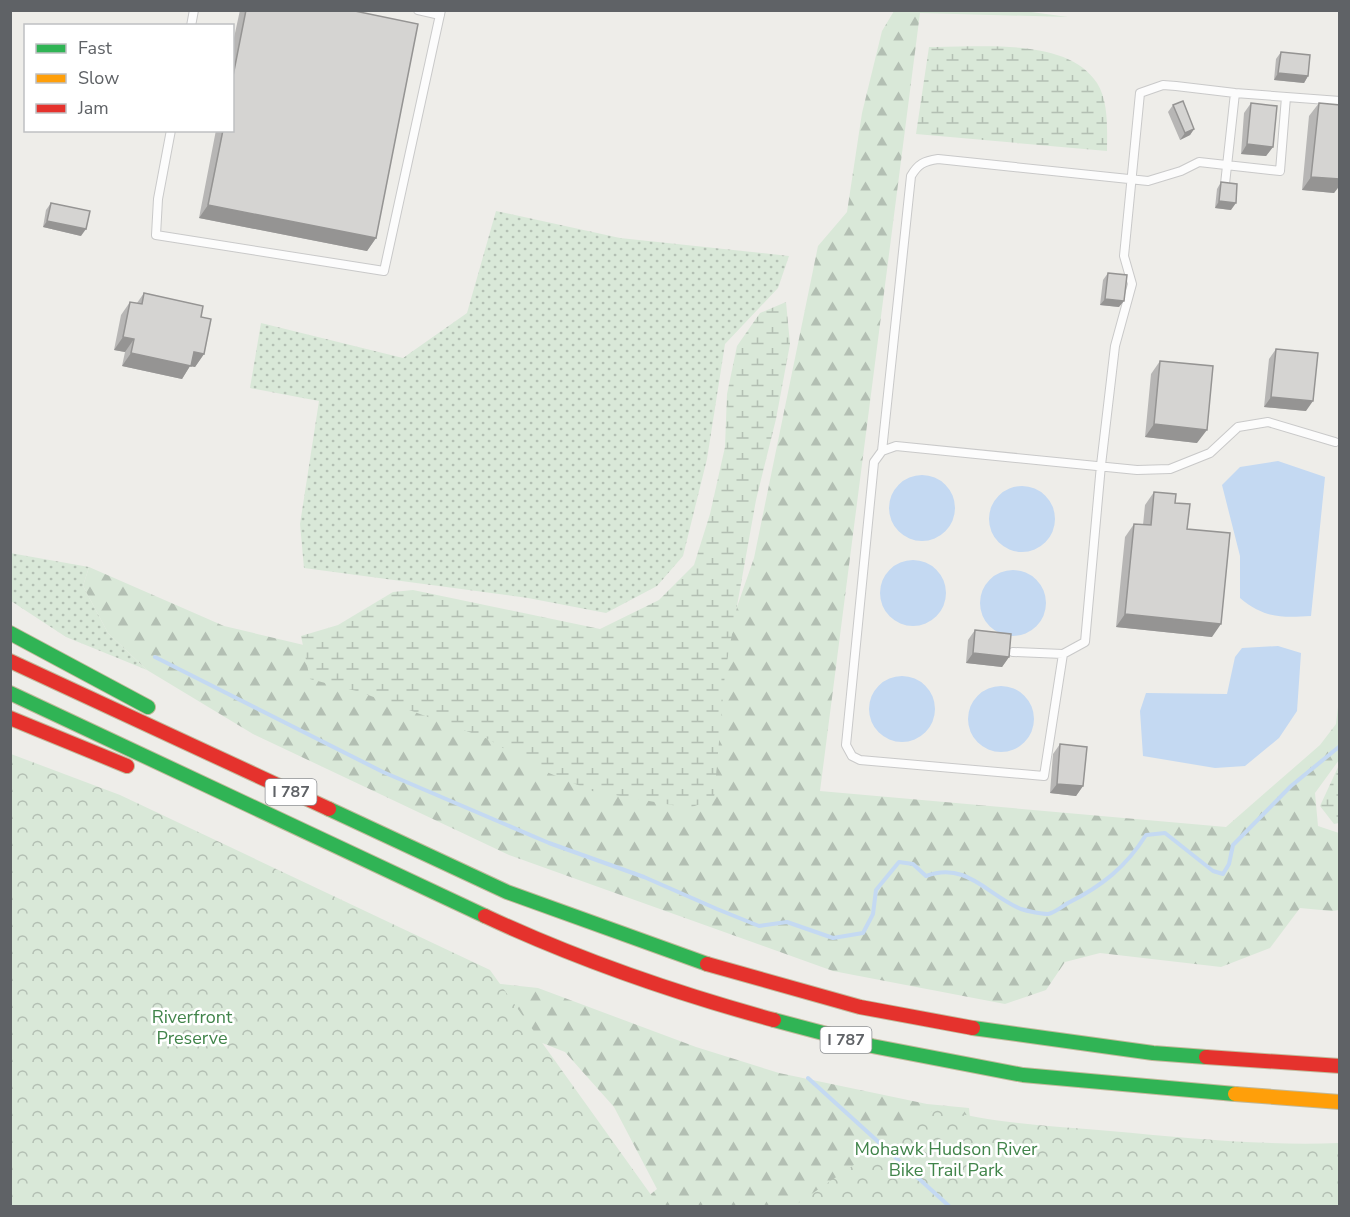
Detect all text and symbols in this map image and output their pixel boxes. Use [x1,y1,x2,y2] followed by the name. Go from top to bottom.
[24,24,234,132] legend
[78,36,113,60] text: Fast
[78,66,119,90] text: Slow
[77,96,109,120] text: Jam
[266,779,316,805] road number: I 787
[152,1005,233,1050] park label: Riverfront Preserve
[820,1027,872,1053] road number: I 787
[854,1137,1038,1182] park label: Mohawk Hudson River Bike Trail Park

